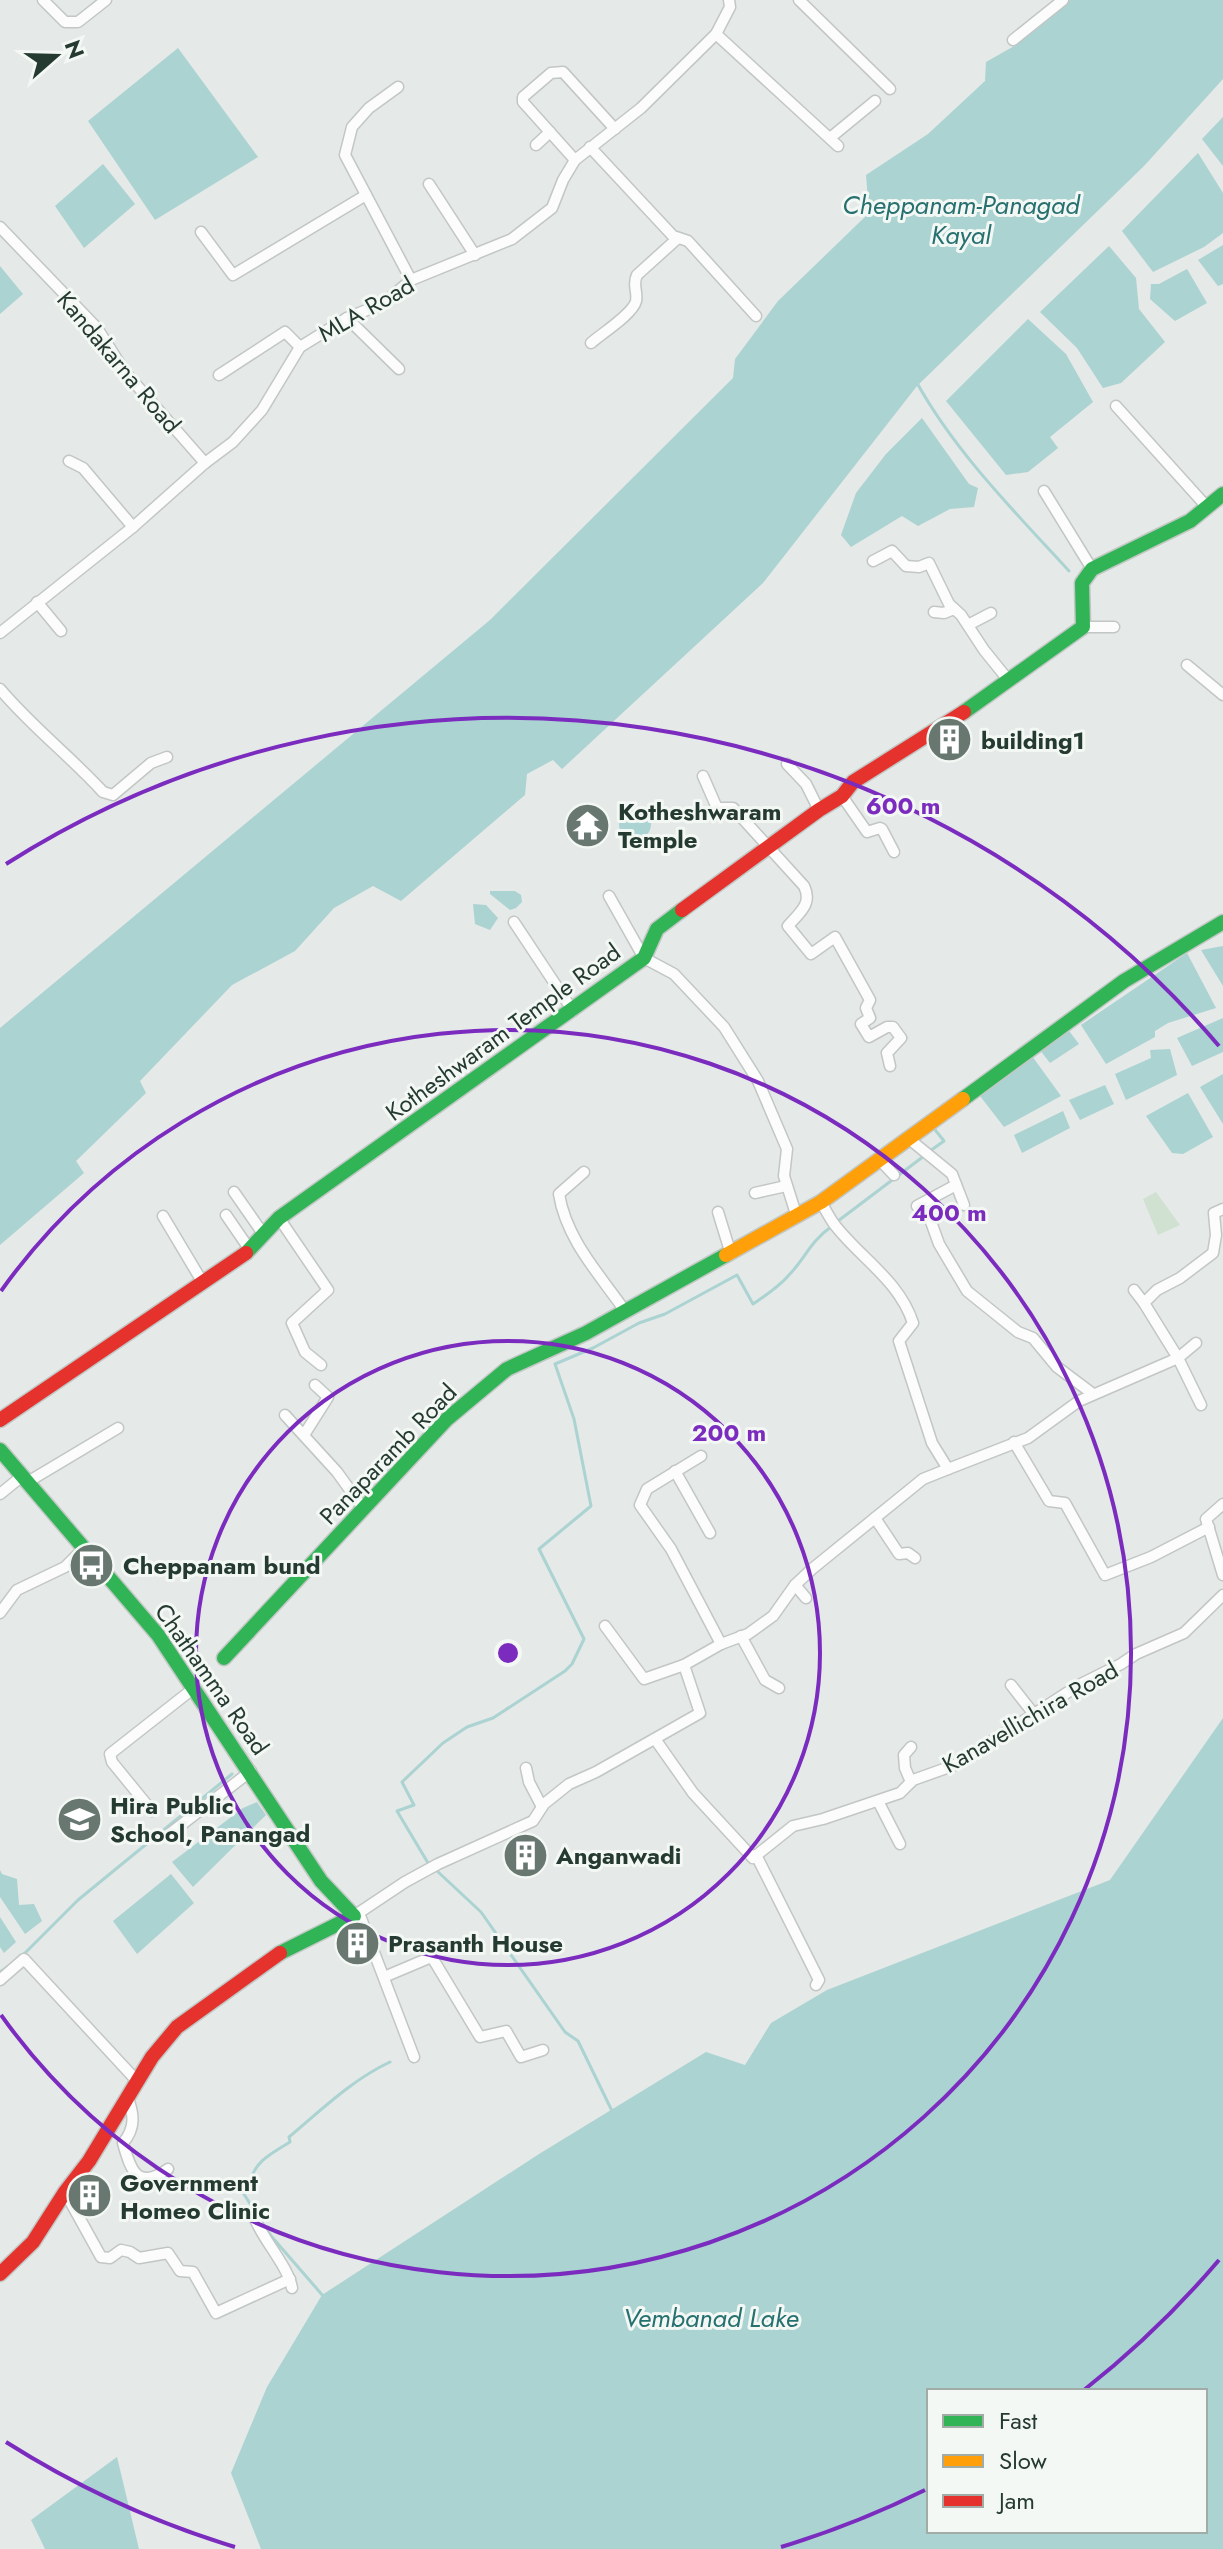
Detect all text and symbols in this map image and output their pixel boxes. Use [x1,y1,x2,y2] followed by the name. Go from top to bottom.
[16,16,96,96] north arrow
[57,35,93,63] text: N
[842,186,1081,254] water label: Cheppanam-Panagad Kayal
[311,267,421,351] street label: MLA Road
[49,283,189,441] street label: Kandakarna Road
[926,716,974,764] building icon: building1
[981,723,1085,758] place label: building1
[866,788,940,823] text: 600 m
[618,794,781,857] place label: Kotheshwaram Temple
[563,801,611,849] temple icon: Kotheshwaram Temple
[378,935,628,1129] street label: Kotheshwaram Temple Road
[911,1195,987,1230] text: 400 m
[311,1375,465,1533] street label: Panaparamb Road
[692,1415,766,1450] text: 200 m
[68,1541,116,1589] bus stop icon: Cheppanam bund
[123,1548,321,1583] place label: Cheppanam bund
[146,1596,278,1762] street label: Chathamma Road
[494,1639,522,1667] centre of rings
[935,1652,1125,1782] street label: Kanavellichira Road
[110,1788,310,1851] place label: Hira Public School, Panangad
[55,1795,103,1843] school or university icon: Hira Public School, Panangad
[501,1831,549,1879] building icon: Anganwadi
[555,1838,681,1873] place label: Anganwadi
[333,1919,381,1967] building icon: Prasanth House
[388,1926,563,1961] place label: Prasanth House
[120,2165,270,2228] place label: Government Homeo Clinic
[65,2172,113,2220] building icon: Government Homeo Clinic
[623,2299,799,2337] water label: Vembanad Lake
[927,2389,1207,2533] legend
[999,2403,1037,2438] text: Fast
[999,2443,1047,2478] text: Slow
[996,2483,1035,2518] text: Jam

